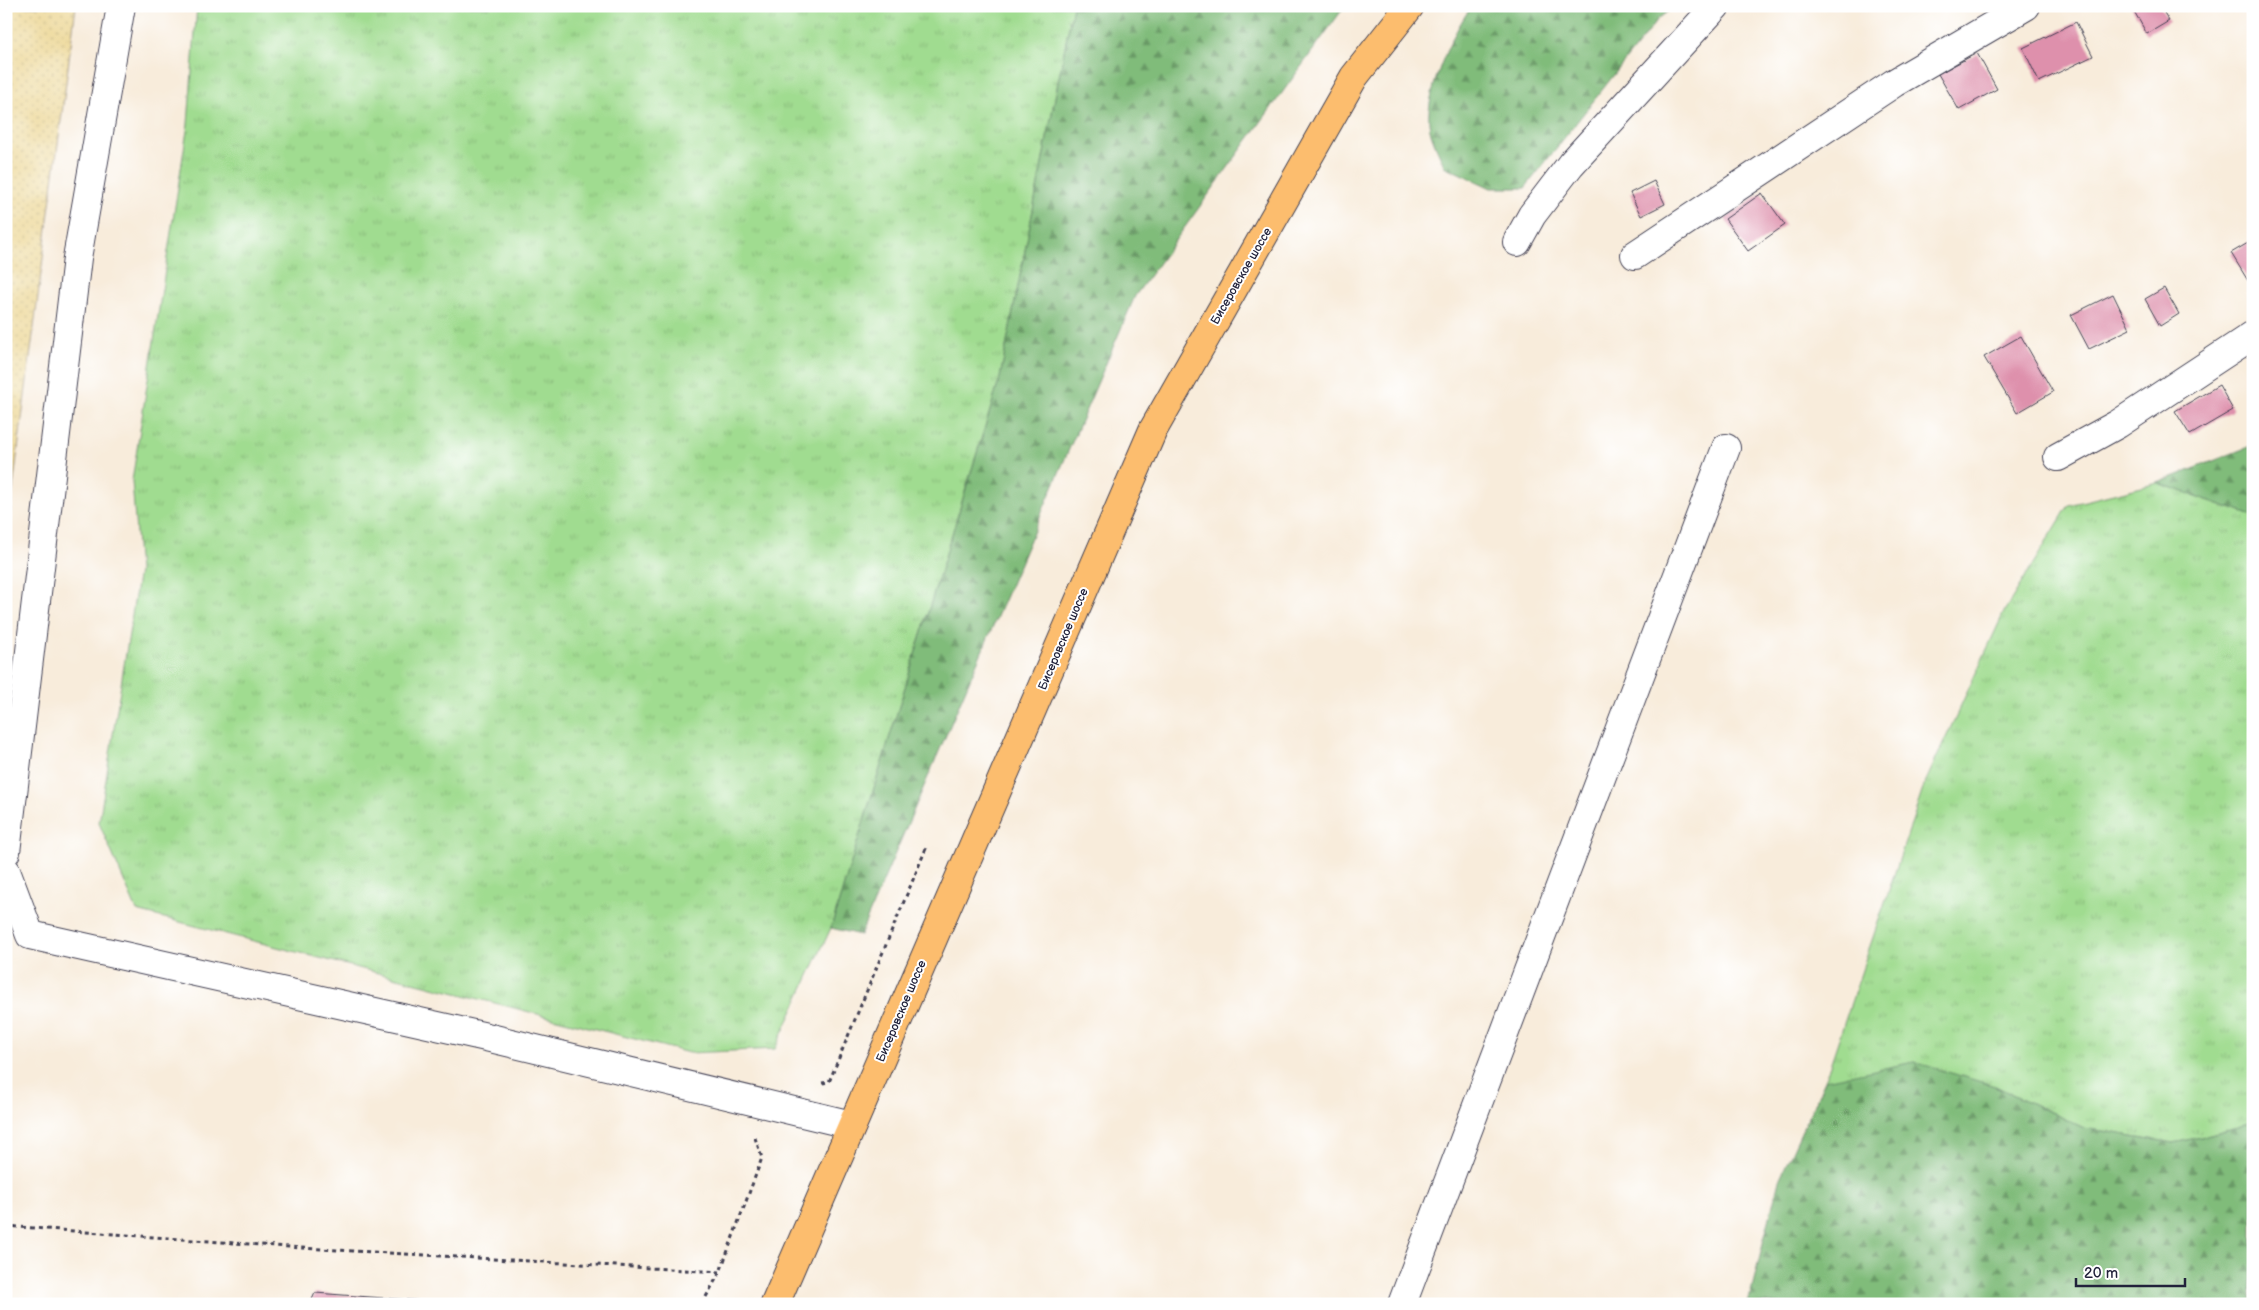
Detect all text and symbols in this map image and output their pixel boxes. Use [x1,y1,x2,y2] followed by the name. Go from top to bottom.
[1208,225,1275,327] street label: Бисеровское шоссе
[1035,586,1092,692] street label: Бисеровское шоссе
[873,958,930,1064] street label: Бисеровское шоссе
[2076,1255,2185,1287] scale bar
[2084,1264,2118,1283] text: 20 m

